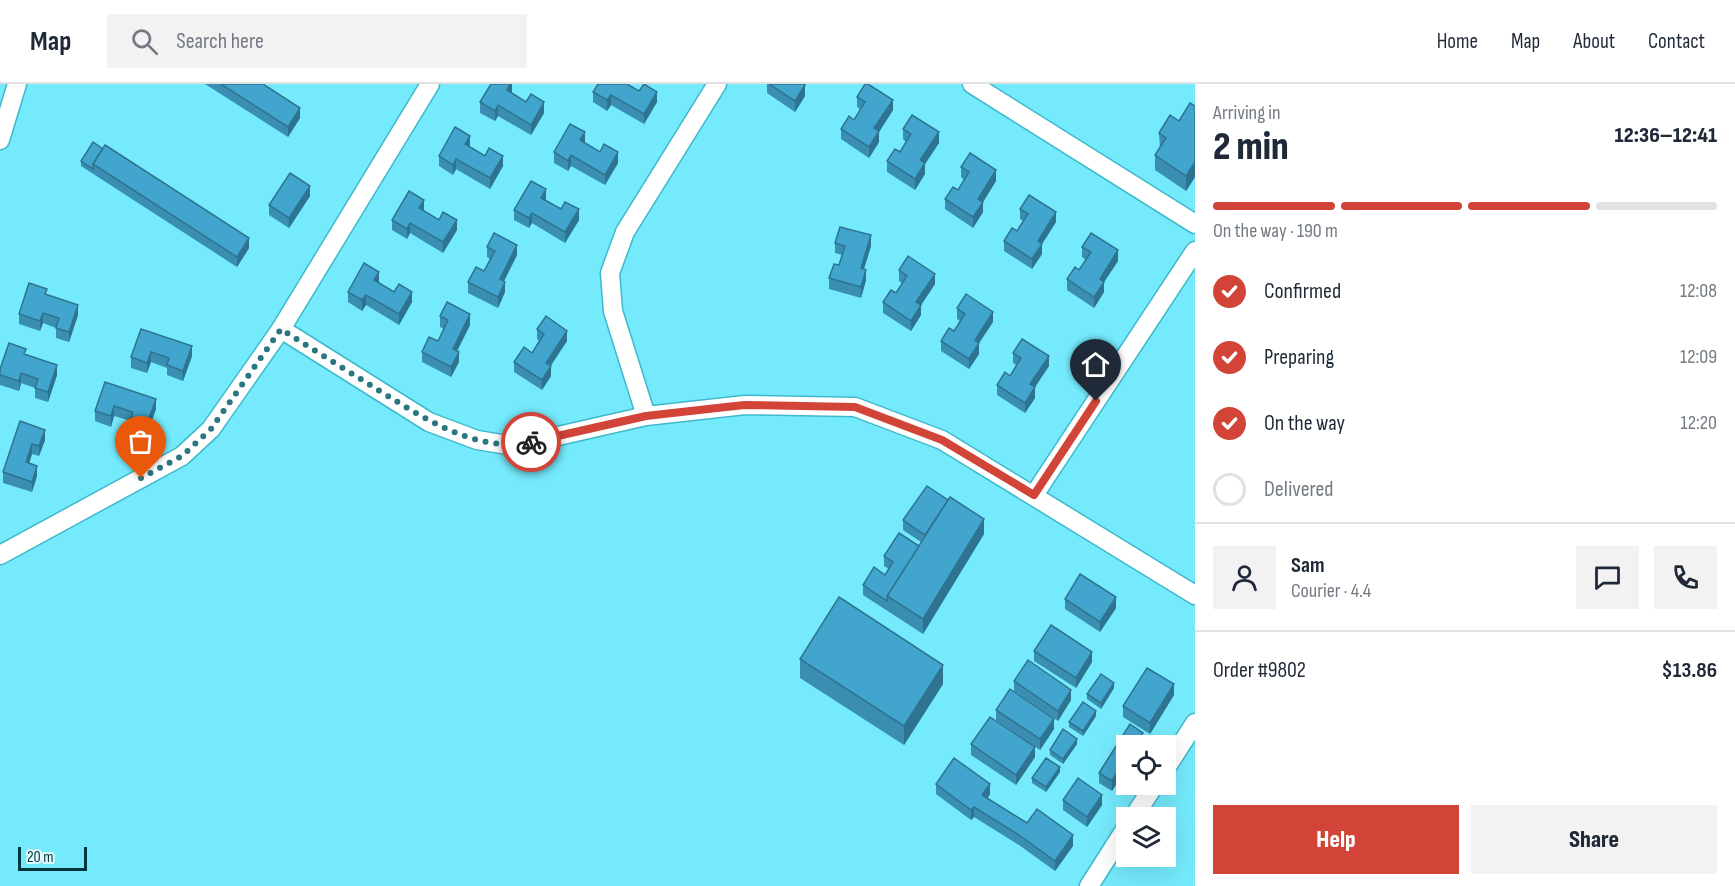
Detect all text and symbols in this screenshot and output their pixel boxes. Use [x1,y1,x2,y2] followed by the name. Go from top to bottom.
[107,14,527,68] search box
[30,25,71,58] text: Map
[128,25,161,58] icon: search
[176,28,264,55] text: Search here
[1437,29,1478,54] text: Home
[1511,29,1540,54] text: Map
[1573,29,1615,54] text: About
[1648,29,1705,54] text: Contact
[1213,101,1281,125] text: Arriving in
[1615,122,1717,149] text: 12:36–12:41
[1213,124,1289,171] text: 2 min
[1213,219,1338,243] text: On the way · 190 m
[1213,275,1246,308] icon: check
[1264,278,1341,305] text: Confirmed
[1680,279,1717,303] text: 12:08
[1070,339,1121,401] pin
[1213,341,1246,374] icon: check
[1264,344,1334,371] text: Preparing
[1680,345,1717,369] text: 12:09
[1079,348,1112,381] icon: home
[1213,407,1246,440] icon: check
[1264,410,1345,437] text: On the way
[1681,411,1717,435] text: 12:20
[501,412,561,472] courier
[115,416,166,478] pin
[124,425,157,458] icon: bag
[515,426,548,459] icon: bike
[1264,476,1333,503] text: Delivered
[1213,546,1276,609] button: person
[1576,546,1639,609] button: chat
[1654,546,1717,609] button: phone
[1291,552,1325,579] text: Sam
[1291,579,1371,603] text: Courier · 4.4
[1213,657,1306,684] text: Order #9802
[1662,657,1717,684] text: $13.86
[1116,735,1176,867] map controls
[1116,735,1176,795] button: locate
[1213,805,1459,874] button: Help
[1471,805,1717,874] button: Share
[1116,807,1176,867] button: layers
[18,844,87,872] scale bar
[27,848,54,867] text: 20 m

